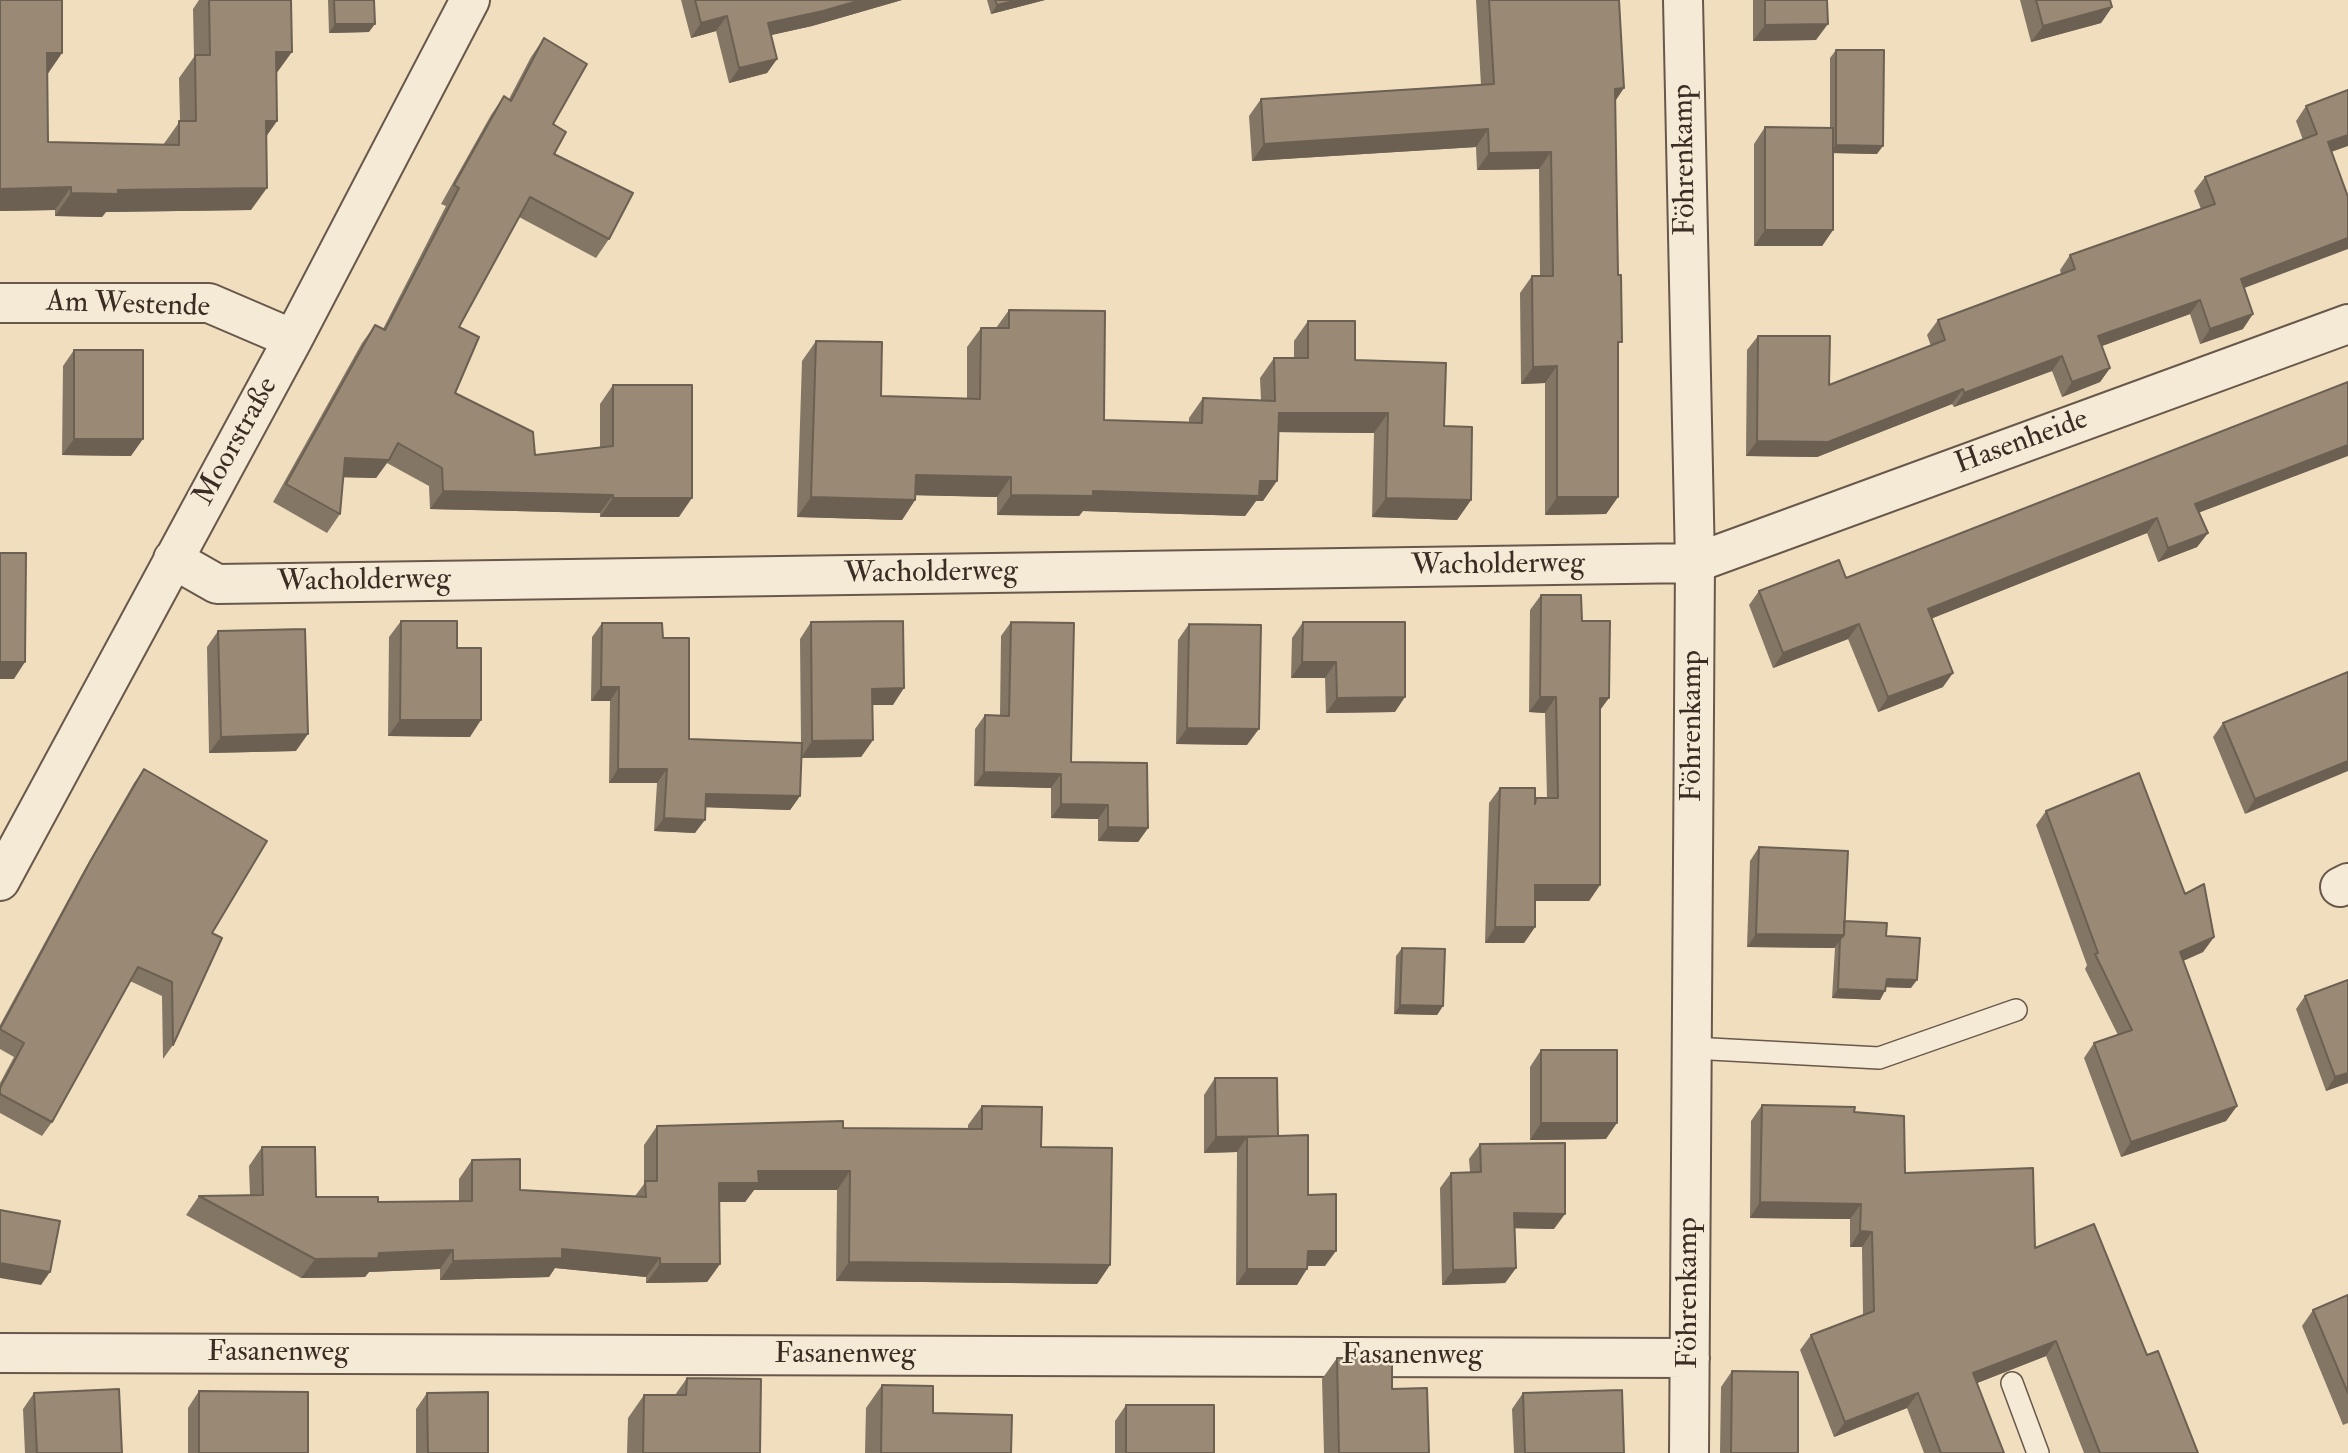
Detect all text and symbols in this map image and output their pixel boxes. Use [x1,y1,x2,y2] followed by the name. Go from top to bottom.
[1667,84,1705,236] street label: Föhrenkamp
[45,285,211,327] street label: Am Westende
[187,372,287,512] street label: Moorstraße
[1951,402,2093,484] street label: Hasenheide
[1411,546,1585,586] street label: Wacholderweg
[844,554,1018,594] street label: Wacholderweg
[277,562,451,602] street label: Wacholderweg
[1676,650,1712,802] street label: Föhrenkamp
[1672,1217,1708,1369] street label: Föhrenkamp
[207,1336,349,1372] street label: Fasanenweg
[774,1338,916,1374] street label: Fasanenweg
[1341,1339,1483,1375] street label: Fasanenweg

